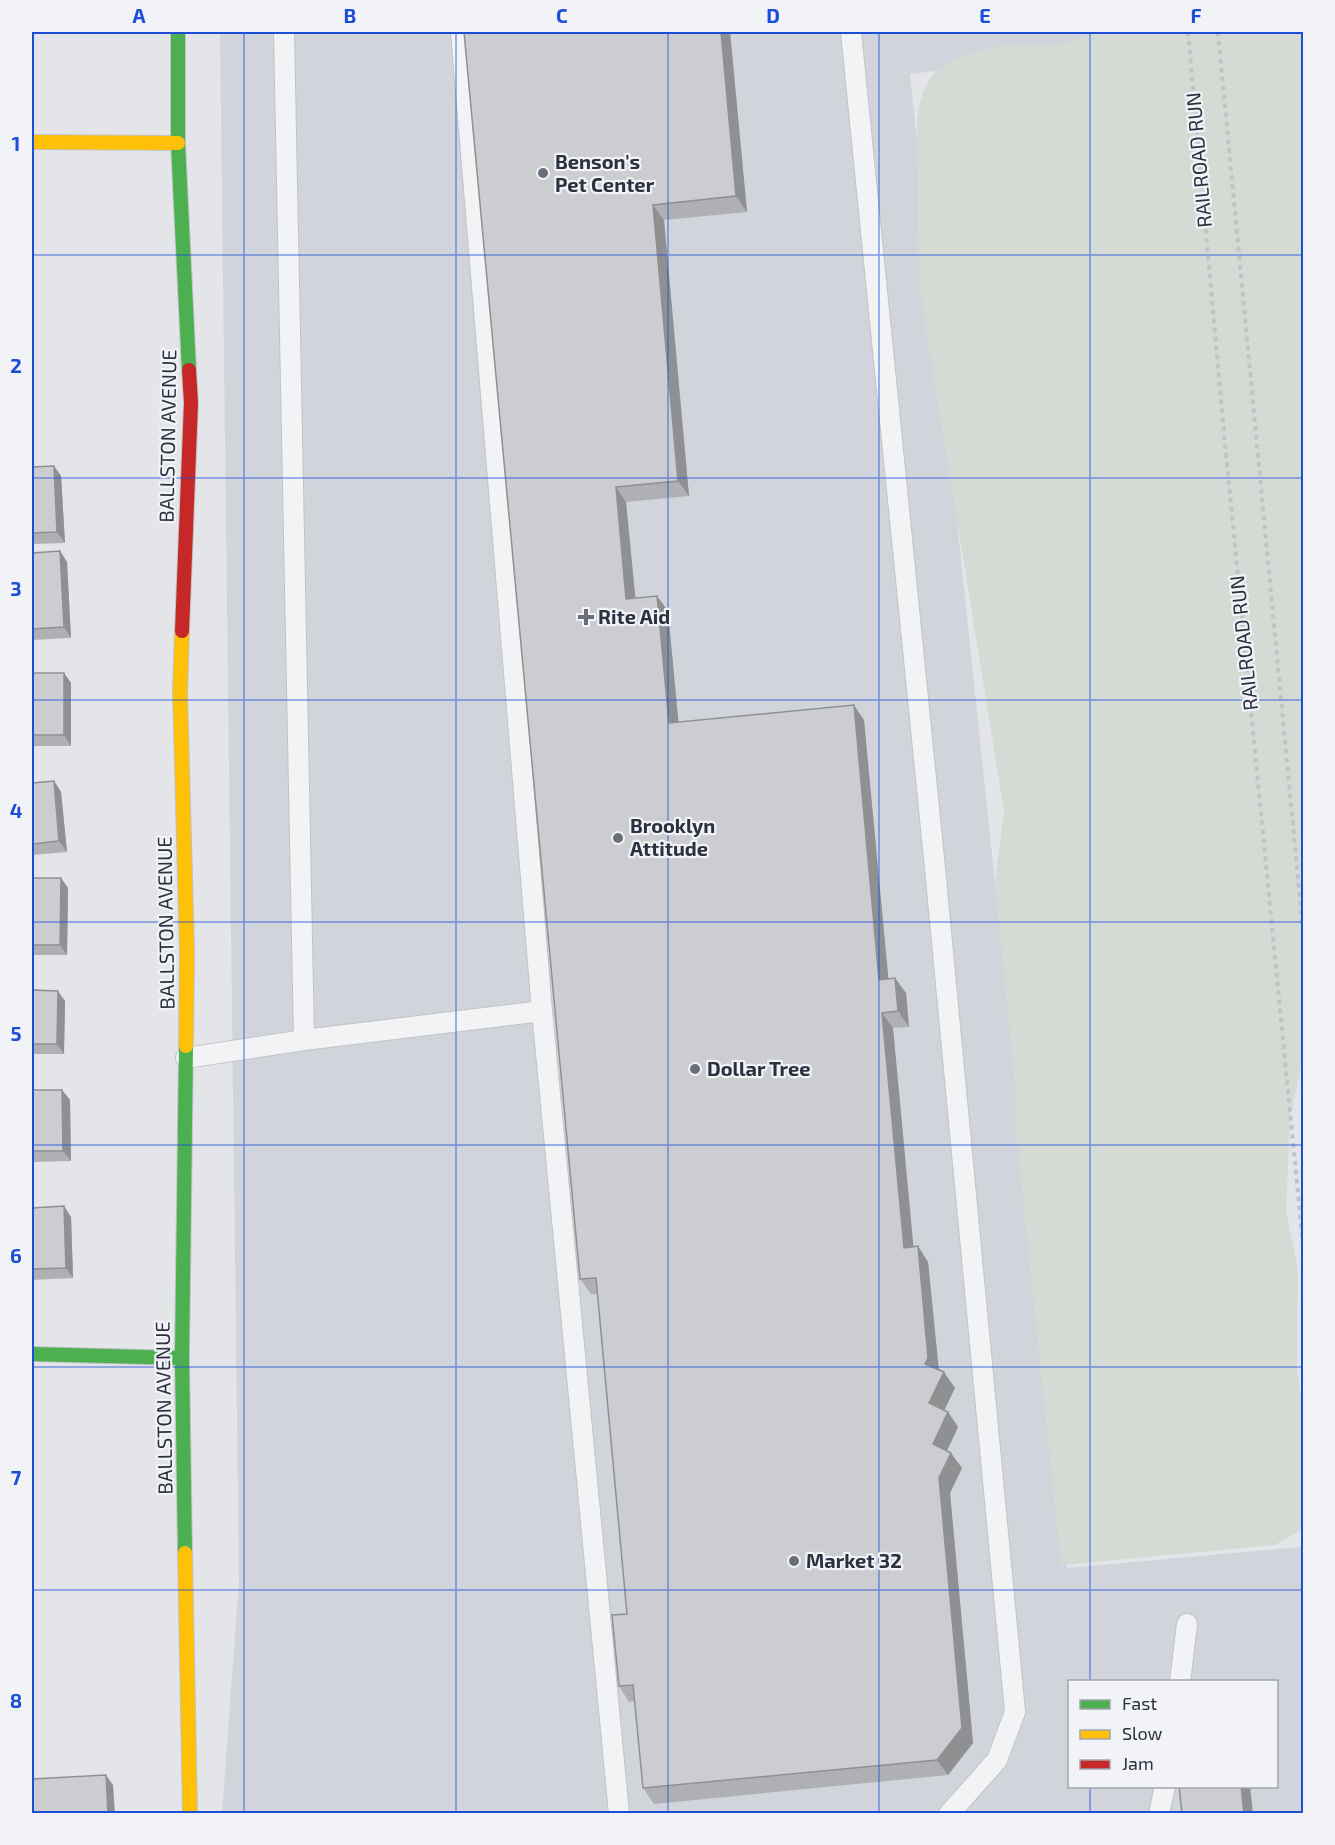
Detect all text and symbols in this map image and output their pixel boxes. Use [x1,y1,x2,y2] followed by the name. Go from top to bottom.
[132,3,146,27] text: A
[344,3,356,27] text: B
[556,3,568,27] text: C
[766,3,780,27] text: D
[979,3,991,27] text: E
[1190,3,1202,27] text: F
[1180,91,1216,229] street label: RAILROAD RUN
[12,131,20,155] text: 1
[555,149,655,196] place label: Benson's Pet Center
[536,166,550,180] marker: Benson's Pet Center
[153,349,181,523] street label: BALLSTON AVENUE
[10,353,22,377] text: 2
[1224,574,1262,712] street label: RAILROAD RUN
[10,576,22,600] text: 3
[598,604,670,628] place label: Rite Aid
[579,610,593,624] marker: Rite Aid
[10,798,23,822] text: 4
[630,813,715,860] place label: Brooklyn Attitude
[611,831,625,845] marker: Brooklyn Attitude
[151,836,179,1010] street label: BALLSTON AVENUE
[10,1021,22,1045] text: 5
[707,1056,810,1080] place label: Dollar Tree
[688,1062,702,1076] marker: Dollar Tree
[10,1243,22,1267] text: 6
[149,1321,177,1495] street label: BALLSTON AVENUE
[11,1465,22,1489] text: 7
[806,1548,902,1572] place label: Market 32
[787,1554,801,1568] marker: Market 32
[1068,1680,1278,1788] legend
[10,1688,22,1712] text: 8
[1122,1692,1157,1714] text: Fast
[1122,1722,1163,1744] text: Slow
[1122,1752,1154,1774] text: Jam

